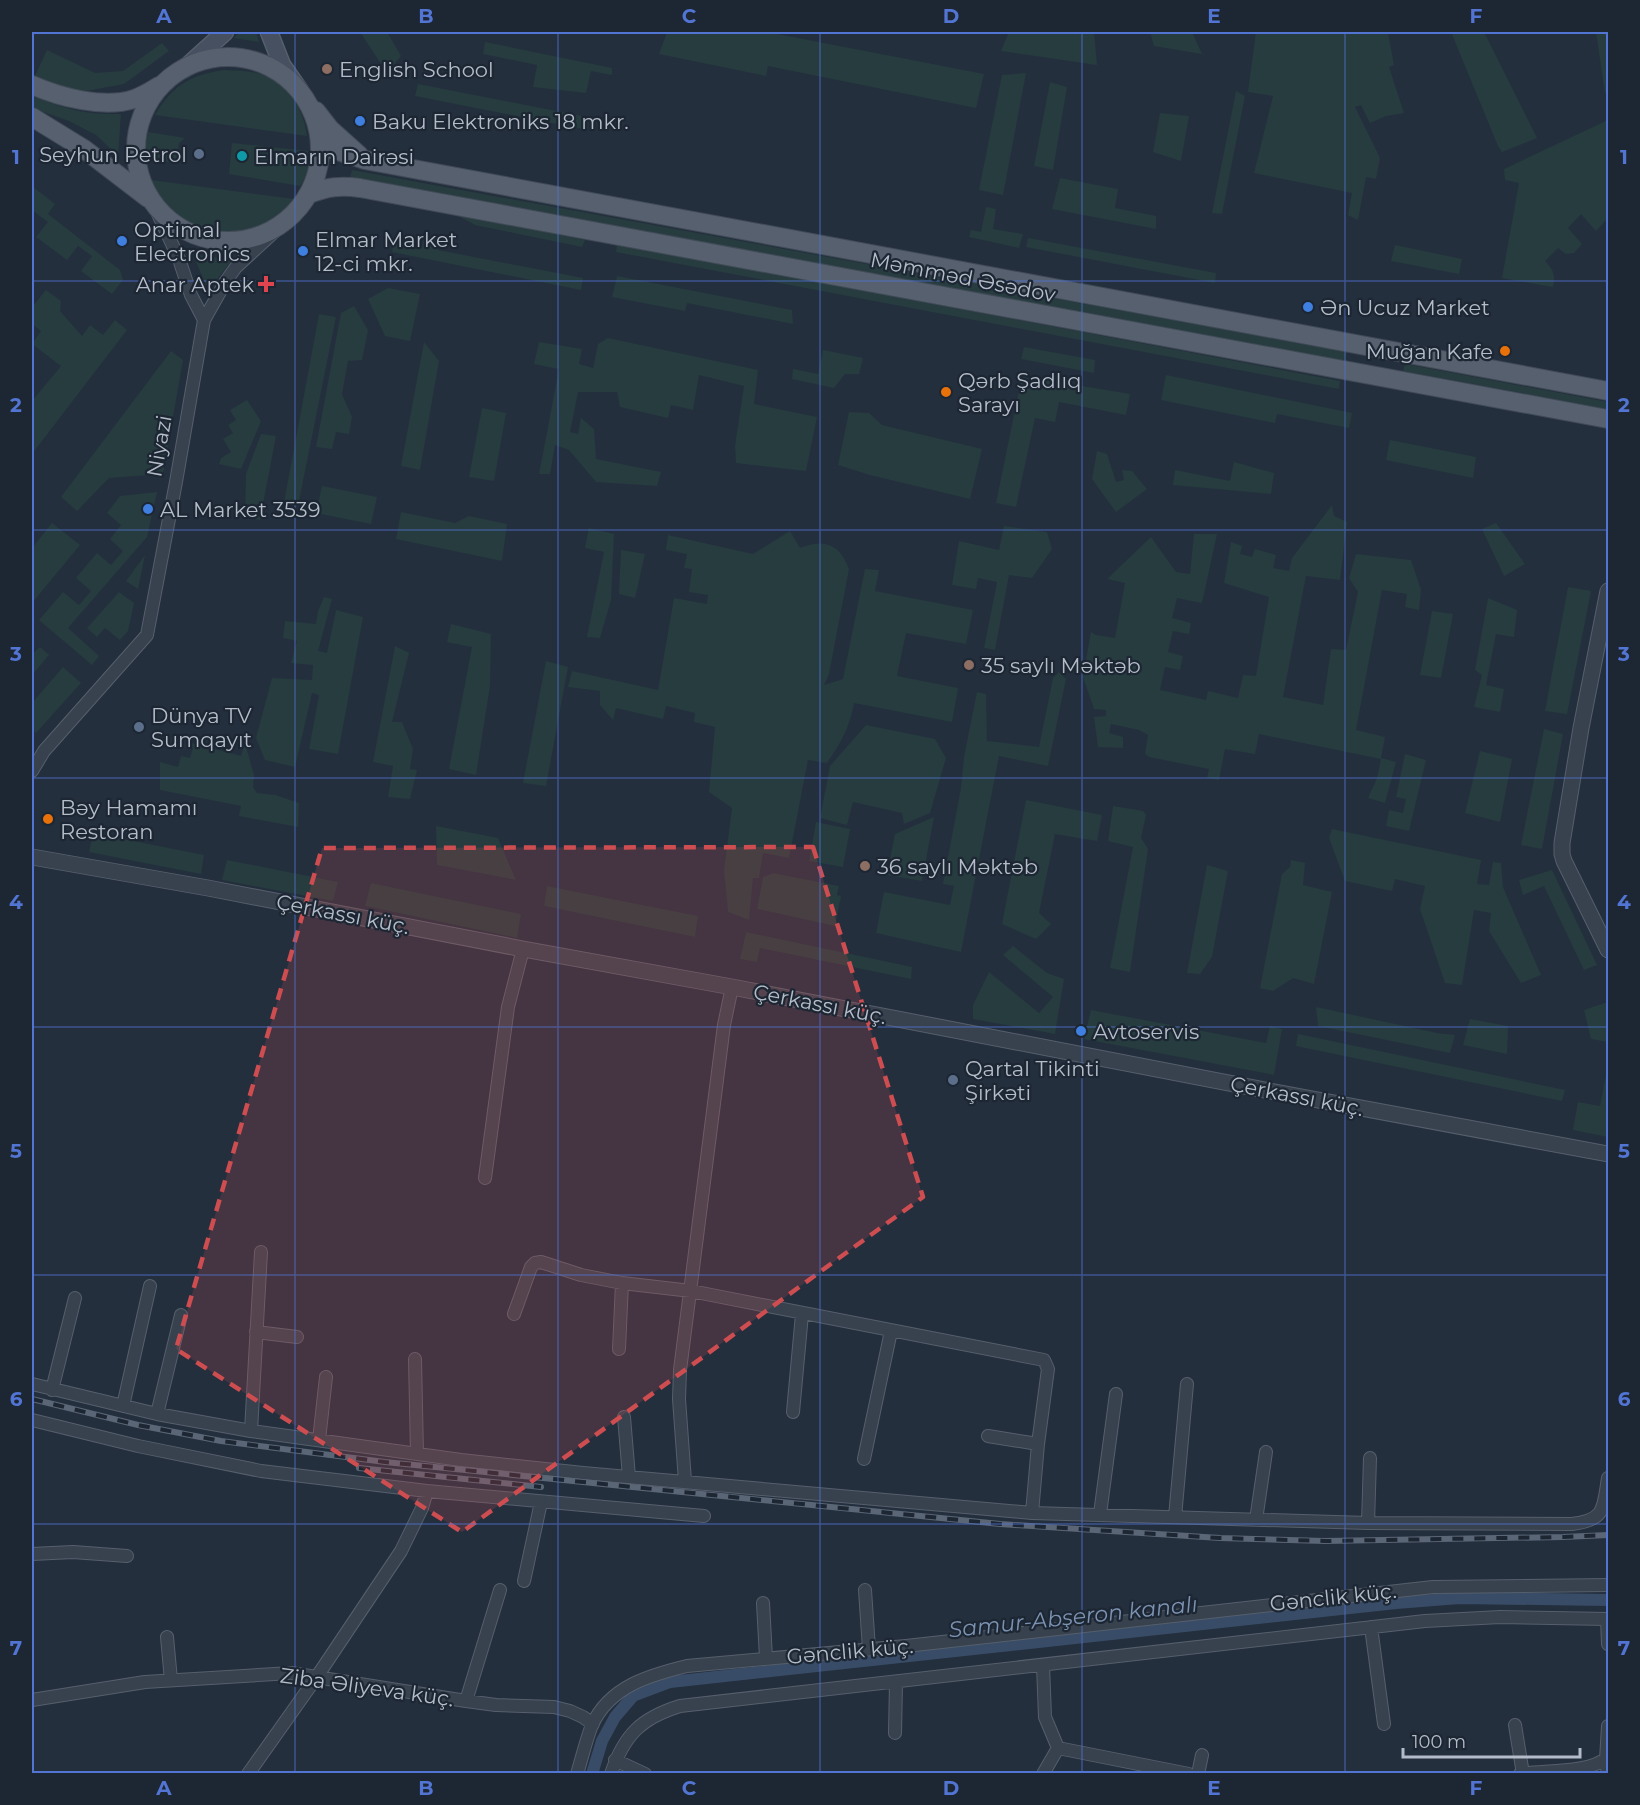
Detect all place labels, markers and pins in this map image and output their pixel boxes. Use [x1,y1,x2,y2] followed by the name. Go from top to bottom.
[339,57,494,82] place label: English School
[320,62,334,76] marker: English School
[372,109,629,134] place label: Baku Elektroniks 18 mkr.
[353,114,367,128] marker: Baku Elektroniks 18 mkr.
[39,142,187,167] place label: Seyhun Petrol
[254,144,414,169] place label: Elmarın Dairəsi
[192,147,206,161] marker: Seyhun Petrol
[235,149,249,163] marker: Elmarın Dairəsi
[134,217,250,266] place label: Optimal Electronics
[315,227,457,276] place label: Elmar Market 12-ci mkr.
[115,234,129,248] marker: Optimal Electronics
[296,244,310,258] marker: Elmar Market 12-ci mkr.
[136,272,254,297] place label: Anar Aptek
[259,277,273,291] marker: Anar Aptek
[1320,295,1490,320] place label: Ən Ucuz Market
[1301,300,1315,314] marker: Ən Ucuz Market
[1366,339,1493,364] place label: Muğan Kafe
[1498,344,1512,358] marker: Muğan Kafe
[958,368,1081,417] place label: Qәrb Şadlıq Sarayı
[939,385,953,399] marker: Qәrb Şadlıq Sarayı
[160,497,321,522] place label: AL Market 3539
[141,502,155,516] marker: AL Market 3539
[981,653,1141,678] place label: 35 saylı Məktəb
[962,658,976,672] marker: 35 saylı Məktəb
[151,703,252,752] place label: Dünya TV Sumqayıt
[132,720,146,734] marker: Dünya TV Sumqayıt
[60,795,197,844] place label: Bәy Hamamı Restoran
[41,812,55,826] marker: Bәy Hamamı Restoran
[877,854,1038,879] place label: 36 saylı Məktəb
[858,859,872,873] marker: 36 saylı Məktəb
[1093,1019,1199,1044] place label: Avtoservis
[1074,1024,1088,1038] marker: Avtoservis
[965,1056,1100,1105] place label: Qartal Tikinti Şirkәti
[946,1073,960,1087] marker: Qartal Tikinti Şirkәti

